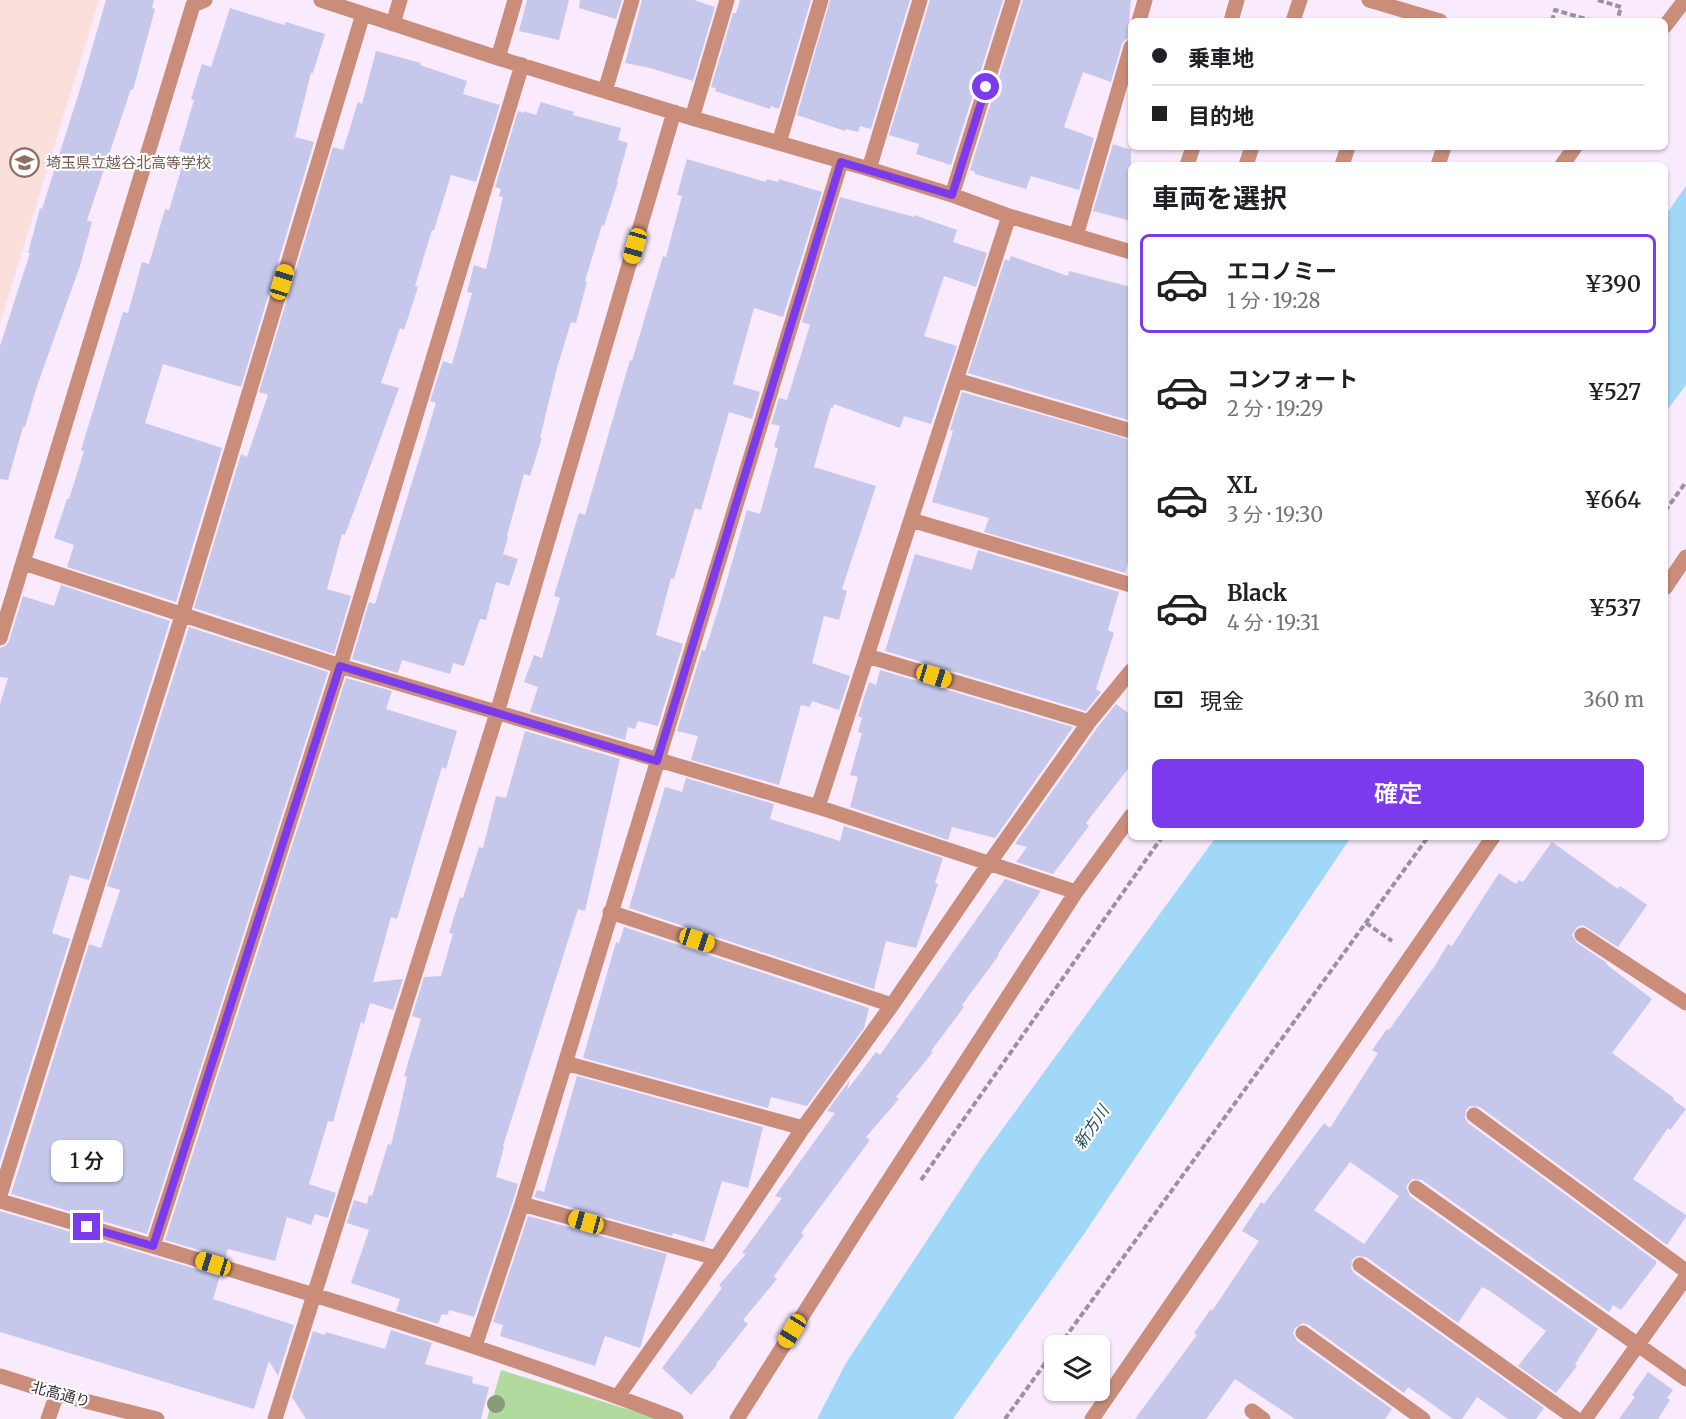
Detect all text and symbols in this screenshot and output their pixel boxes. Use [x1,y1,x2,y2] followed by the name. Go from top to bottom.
[1188,44,1254,72] text: 乗車地
[972,73,999,100] route start
[1188,102,1254,130] text: 目的地
[9,146,41,178] school or university icon: 埼玉県立越谷北高等学校
[46,153,211,172] place label: 埼玉県立越谷北高等学校
[1152,181,1287,215] text: 車両を選択
[621,226,649,266] car
[1155,257,1209,311] icon: car
[1227,257,1337,285] text: エコノミー
[268,262,296,302] car
[1585,270,1641,298] text: ¥390
[1227,288,1320,313] text: 1 分 · 19:28
[1155,365,1209,419] icon: car
[1227,365,1358,393] text: コンフォート
[1588,378,1641,406] text: ¥527
[1227,396,1323,421] text: 2 分 · 19:29
[1227,471,1257,499] text: XL
[1155,473,1209,527] icon: car
[1584,486,1641,514] text: ¥664
[1227,502,1323,527] text: 3 分 · 19:30
[1227,579,1287,607] text: Black
[1155,581,1209,635] icon: car
[1588,594,1641,622] text: ¥537
[1227,610,1319,635] text: 4 分 · 19:31
[914,662,954,690] car
[1152,683,1185,716] icon: cash
[1200,687,1244,715] text: 現金
[1583,687,1644,712] text: 360 m
[1152,759,1644,828] button: 確定
[677,926,717,954] car
[1069,1100,1114,1152] water label: 新方川
[51,1140,123,1182] callout: 1 分
[70,1148,104,1173] text: 1 分
[566,1208,606,1236] car
[73,1213,100,1240] route end
[193,1250,233,1278] car
[775,1311,809,1351] car
[1044,1335,1110,1401] map controls
[1044,1335,1110,1401] button: layers
[30,1377,92,1411] street label: 北高通り

